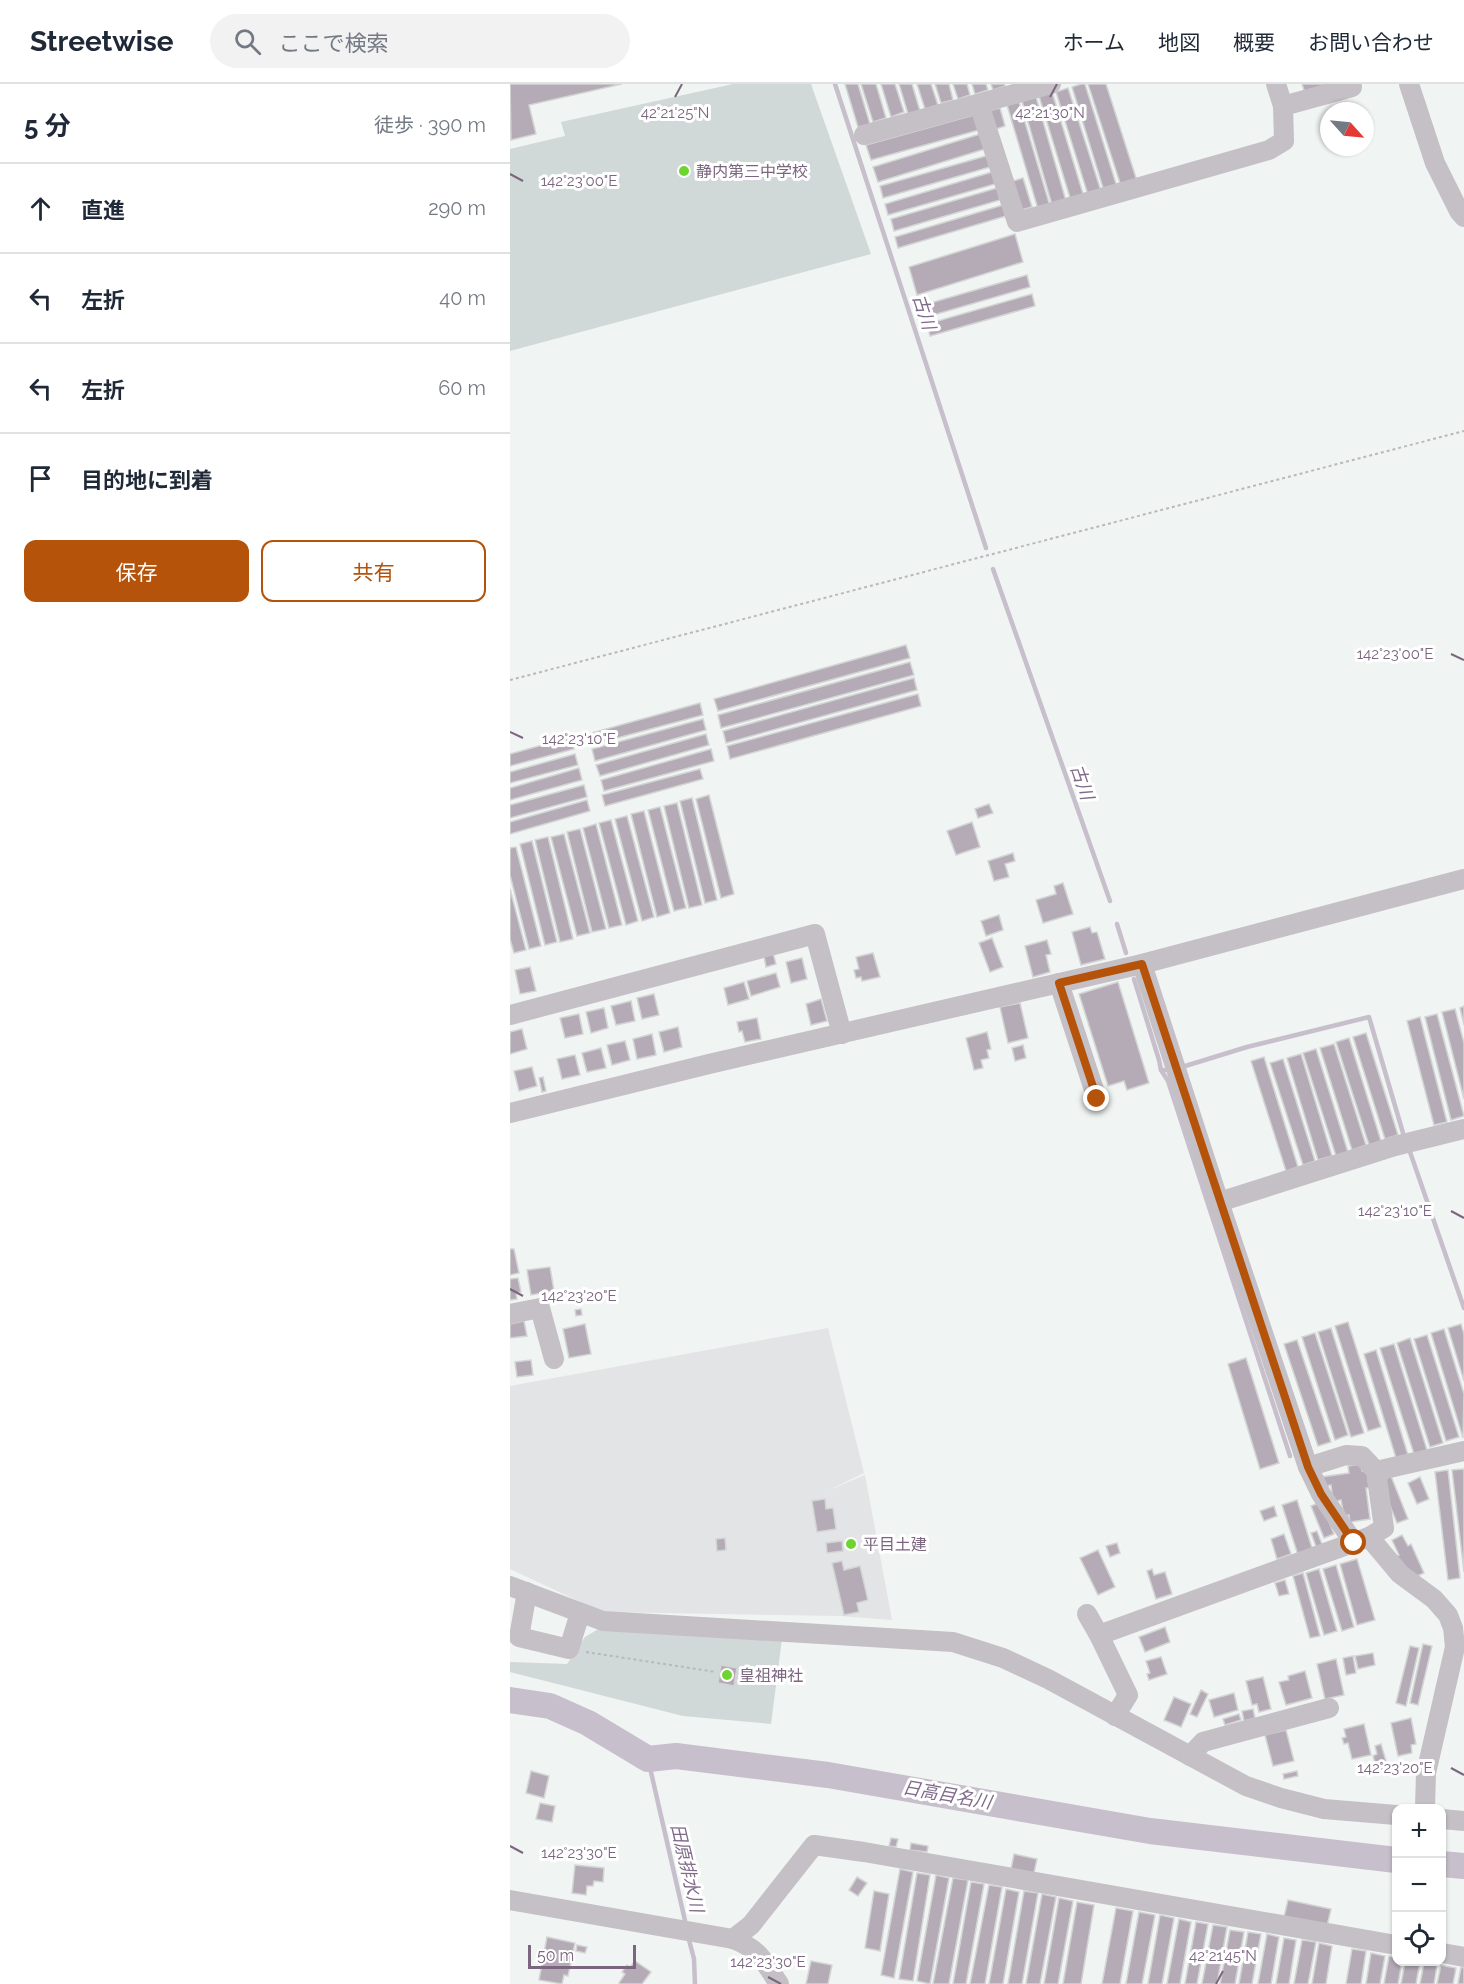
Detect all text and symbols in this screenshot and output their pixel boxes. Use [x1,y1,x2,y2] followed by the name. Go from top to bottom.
[210,14,630,68] search box
[30,25,174,58] text: Streetwise
[231,25,264,58] icon: search
[279,30,389,56] text: ここで検索
[1063,30,1125,55] text: ホーム
[1158,30,1200,55] text: 地図
[1233,30,1275,55] text: 概要
[1308,30,1434,55] text: お問い合わせ
[1320,102,1374,156] north arrow
[641,104,709,122] text: 42°21'25"N
[1015,104,1085,122] text: 42°21'30"N
[24,111,71,141] text: 5 分
[374,113,486,137] text: 徒歩 · 390 m
[696,162,808,181] place label: 静内第三中学校
[677,164,691,178] marker: 静内第三中学校
[541,172,617,190] text: 142°23'00"E
[24,192,57,225] icon: ahead
[428,196,486,220] text: 290 m
[81,197,125,223] text: 直進
[24,282,57,315] icon: left
[439,286,486,310] text: 40 m
[81,287,125,313] text: 左折
[909,291,941,334] water label: 古川
[24,372,57,405] icon: left
[438,376,486,400] text: 60 m
[81,377,125,403] text: 左折
[24,462,57,495] icon: arrive
[81,467,213,493] text: 目的地に到着
[24,540,249,602] button: 保存
[261,540,486,602] button: 共有
[1357,645,1433,663] text: 142°23'00"E
[542,730,616,748] text: 142°23'10"E
[1067,761,1099,804] water label: 古川
[1083,1085,1109,1111] route end
[1358,1202,1432,1220] text: 142°23'10"E
[541,1287,617,1305] text: 142°23'20"E
[1340,1529,1366,1555] route start
[863,1535,927,1554] place label: 平目土建
[844,1537,858,1551] marker: 平目土建
[739,1666,803,1685] place label: 皇祖神社
[720,1668,734,1682] marker: 皇祖神社
[1357,1759,1433,1777] text: 142°23'20"E
[901,1776,995,1813] water label: 日高目名川
[1392,1804,1446,1966] map controls
[1392,1804,1446,1858] button: +
[667,1822,708,1916] water label: 田原排水川
[541,1844,617,1862] text: 142°23'30"E
[1392,1858,1446,1912] button: −
[1392,1912,1446,1966] button: locate
[528,1942,636,1970] scale bar
[537,1946,574,1965] text: 50 m
[1189,1947,1257,1965] text: 42°21'45"N
[730,1953,806,1971] text: 142°23'30"E

